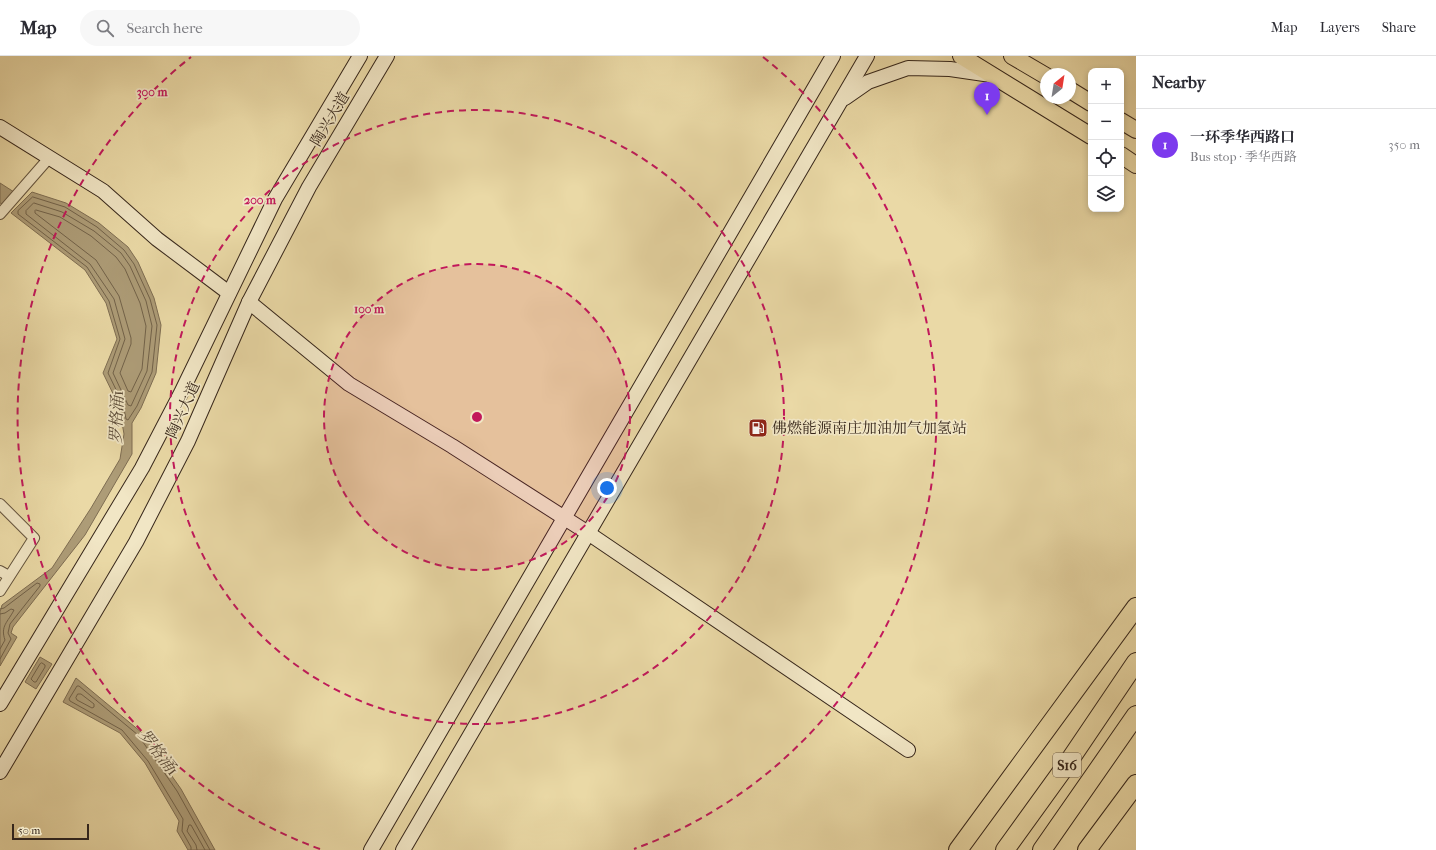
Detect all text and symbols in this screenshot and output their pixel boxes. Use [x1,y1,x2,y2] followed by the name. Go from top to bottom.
[80,10,360,46] search box
[20,17,56,39] text: Map
[94,17,116,39] icon: search
[126,19,203,37] text: Search here
[1271,19,1298,36] text: Map
[1320,19,1360,36] text: Layers
[1382,19,1416,36] text: Share
[1040,68,1076,104] north arrow
[1088,68,1124,212] map controls
[1088,68,1124,104] button: +
[1152,72,1206,92] text: Nearby
[974,82,1000,115] pin: 1
[137,85,168,100] text: 300 m
[307,89,353,149] street label: 陶兴大道
[1088,104,1124,140] button: −
[1190,128,1295,146] text: 一环季华西路口
[1163,137,1167,152] text: 1
[1388,137,1420,152] text: 350 m
[1088,140,1124,176] button: locate
[1190,149,1297,164] text: Bus stop · 季华西路
[1088,176,1124,212] button: layers
[244,193,277,207] text: 200 m
[354,302,385,316] text: 100 m
[163,379,203,441] street label: 陶兴大道
[106,390,127,444] water label: 罗格涌1
[470,410,484,424] centre of rings
[747,417,769,439] fuel station icon: 佛燃能源南庄加油加气加氢站
[772,419,967,437] place label: 佛燃能源南庄加油加气加氢站
[597,478,617,498] your location
[135,725,183,779] water label: 罗格涌1
[1053,753,1081,777] road number: S16
[12,822,89,841] scale bar
[18,824,40,837] text: 50 m

